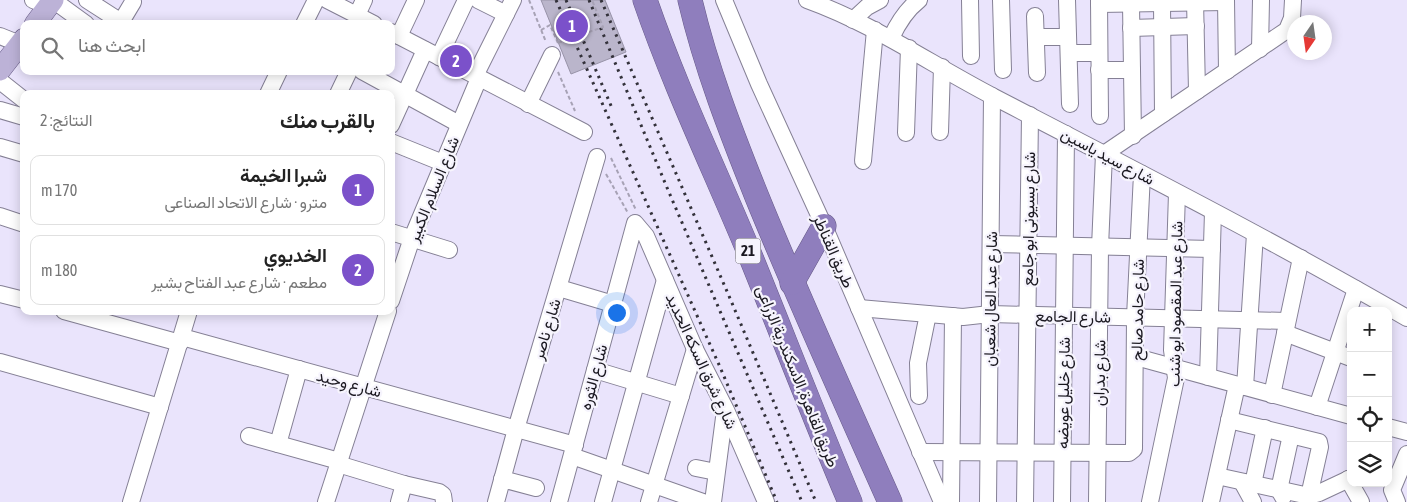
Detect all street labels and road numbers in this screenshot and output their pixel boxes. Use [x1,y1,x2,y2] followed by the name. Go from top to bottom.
[1057,124,1158,191] street label: شارع سيد ياسين
[403,134,465,246] street label: شارع السلام الكبير
[1018,152,1041,286] street label: شارع بسيونى ابو جامع
[808,211,858,291] street label: طريق القناطر
[1165,221,1188,387] street label: شارع عبد المقصود ابو شنب
[980,231,1003,367] street label: شارع عبد العال شعبان
[736,238,760,264] road number: 21
[1127,259,1150,361] street label: شارع حامد صالح
[751,282,843,470] street label: طريق القاهرة, الاسكندرية الزراعى
[660,290,741,433] street label: شارع شرق السكه الحديد
[528,296,567,363] street label: شارع ناصر
[1035,306,1111,329] street label: شارع الجامع
[1053,337,1076,449] street label: شارع خليل عويضه
[1089,340,1112,406] street label: شارع بدران
[576,342,613,413] street label: شارع الثوره
[314,366,383,403] street label: شارع وحيد

